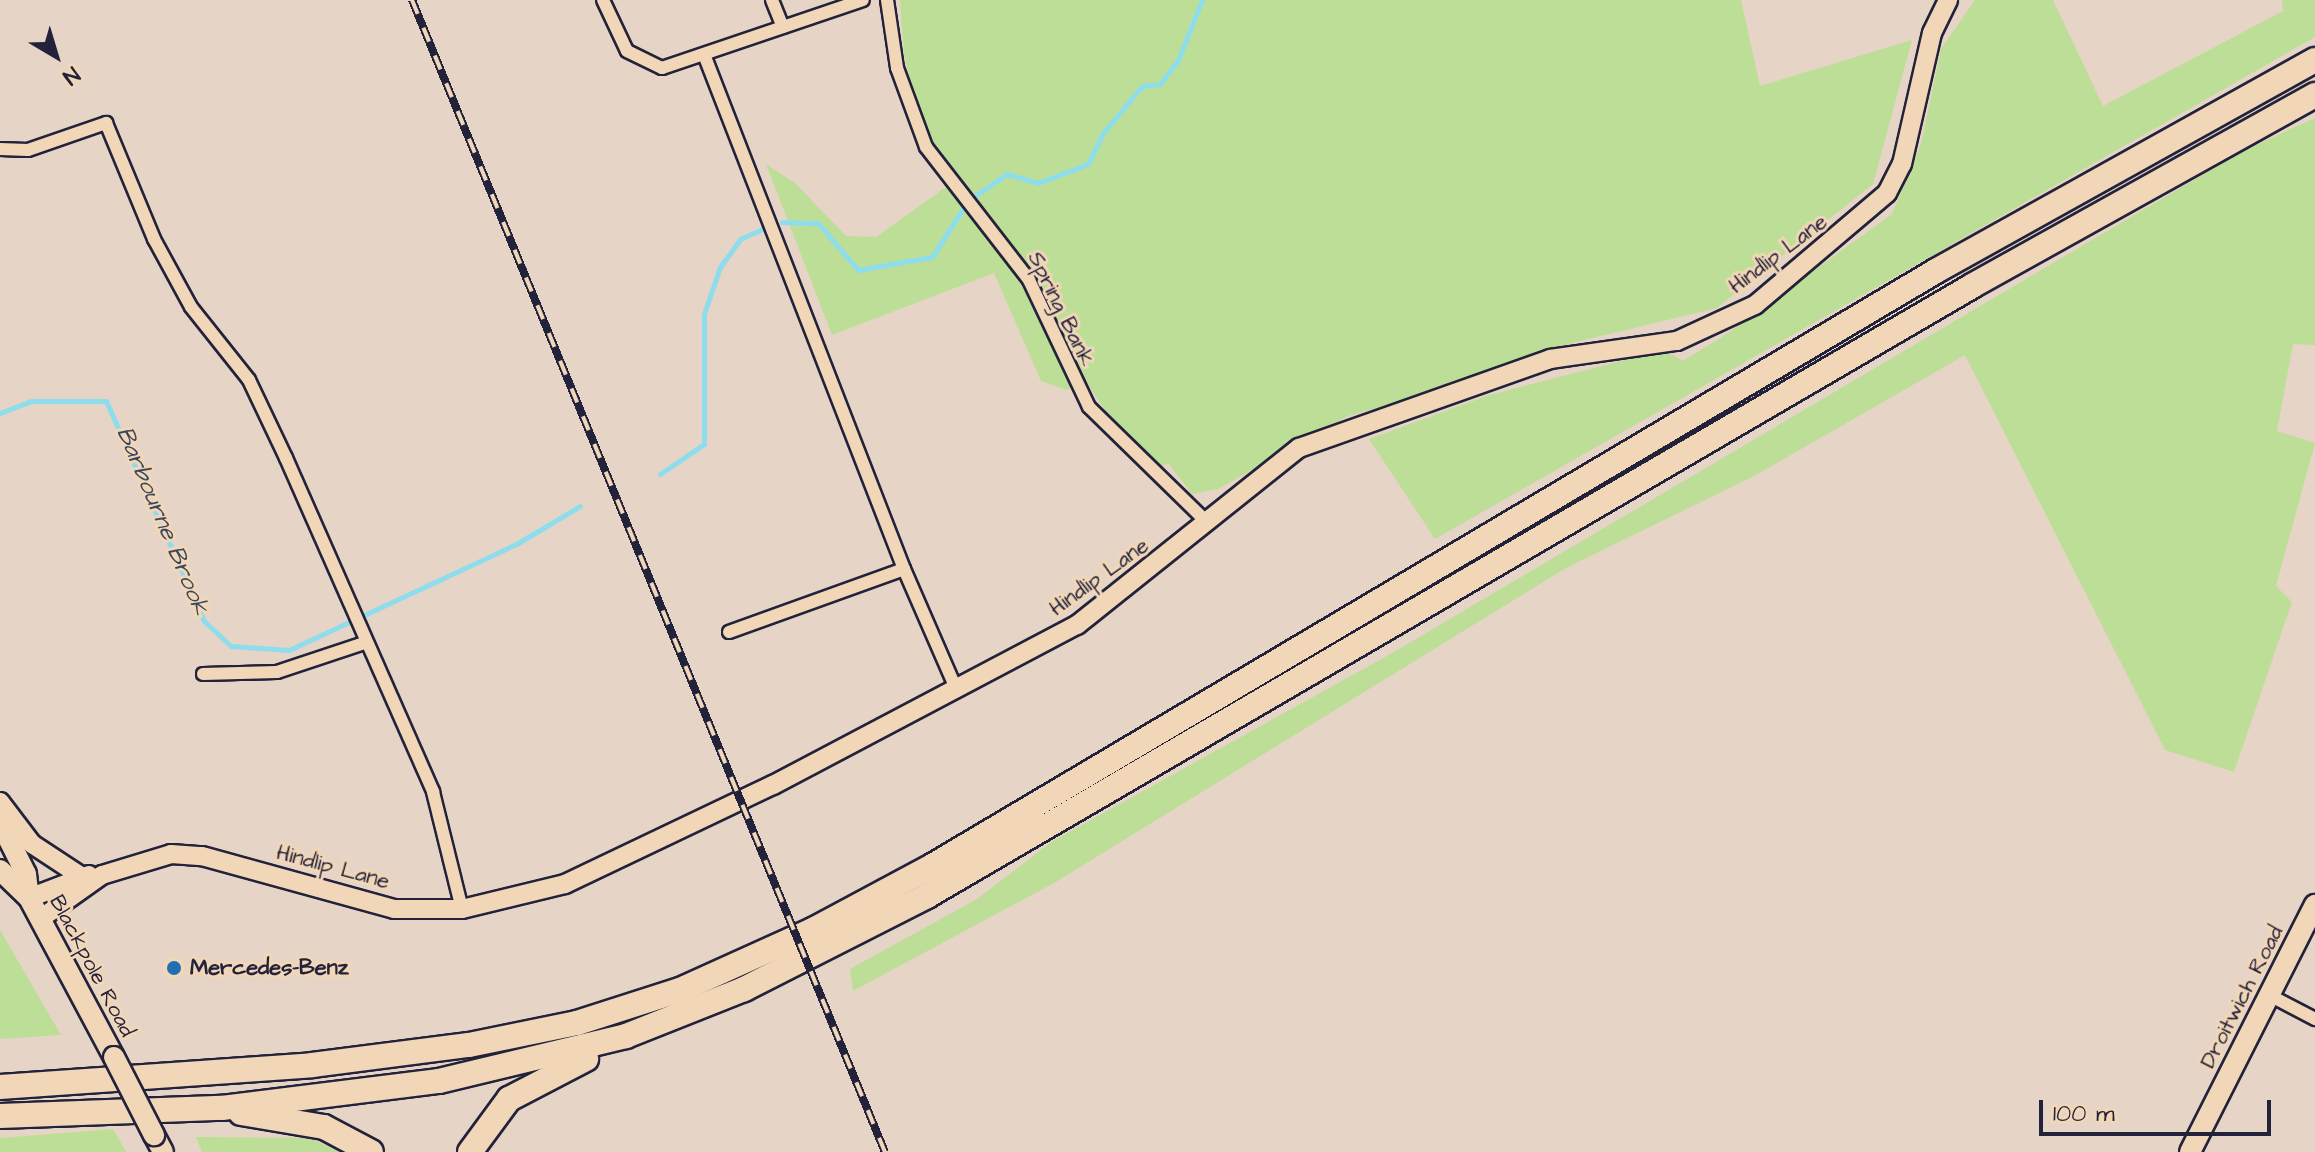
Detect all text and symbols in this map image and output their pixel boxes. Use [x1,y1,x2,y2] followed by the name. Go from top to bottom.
[16,16,96,96] north arrow
[56,59,86,92] text: N
[1724,209,1832,299] street label: Hindlip Lane
[1022,247,1100,371] street label: Spring Bank
[109,423,215,619] water label: Barbourne Brook
[1044,532,1154,622] street label: Hindlip Lane
[274,839,392,895] street label: Hindlip Lane
[43,890,141,1042] street label: Blackpole Road
[2195,921,2289,1073] street label: Droitwich Road
[190,955,349,981] place label: Mercedes-Benz
[165,959,183,977] marker: Mercedes-Benz
[2043,1084,2275,1134] scale bar
[2053,1097,2115,1131] text: 100 m

